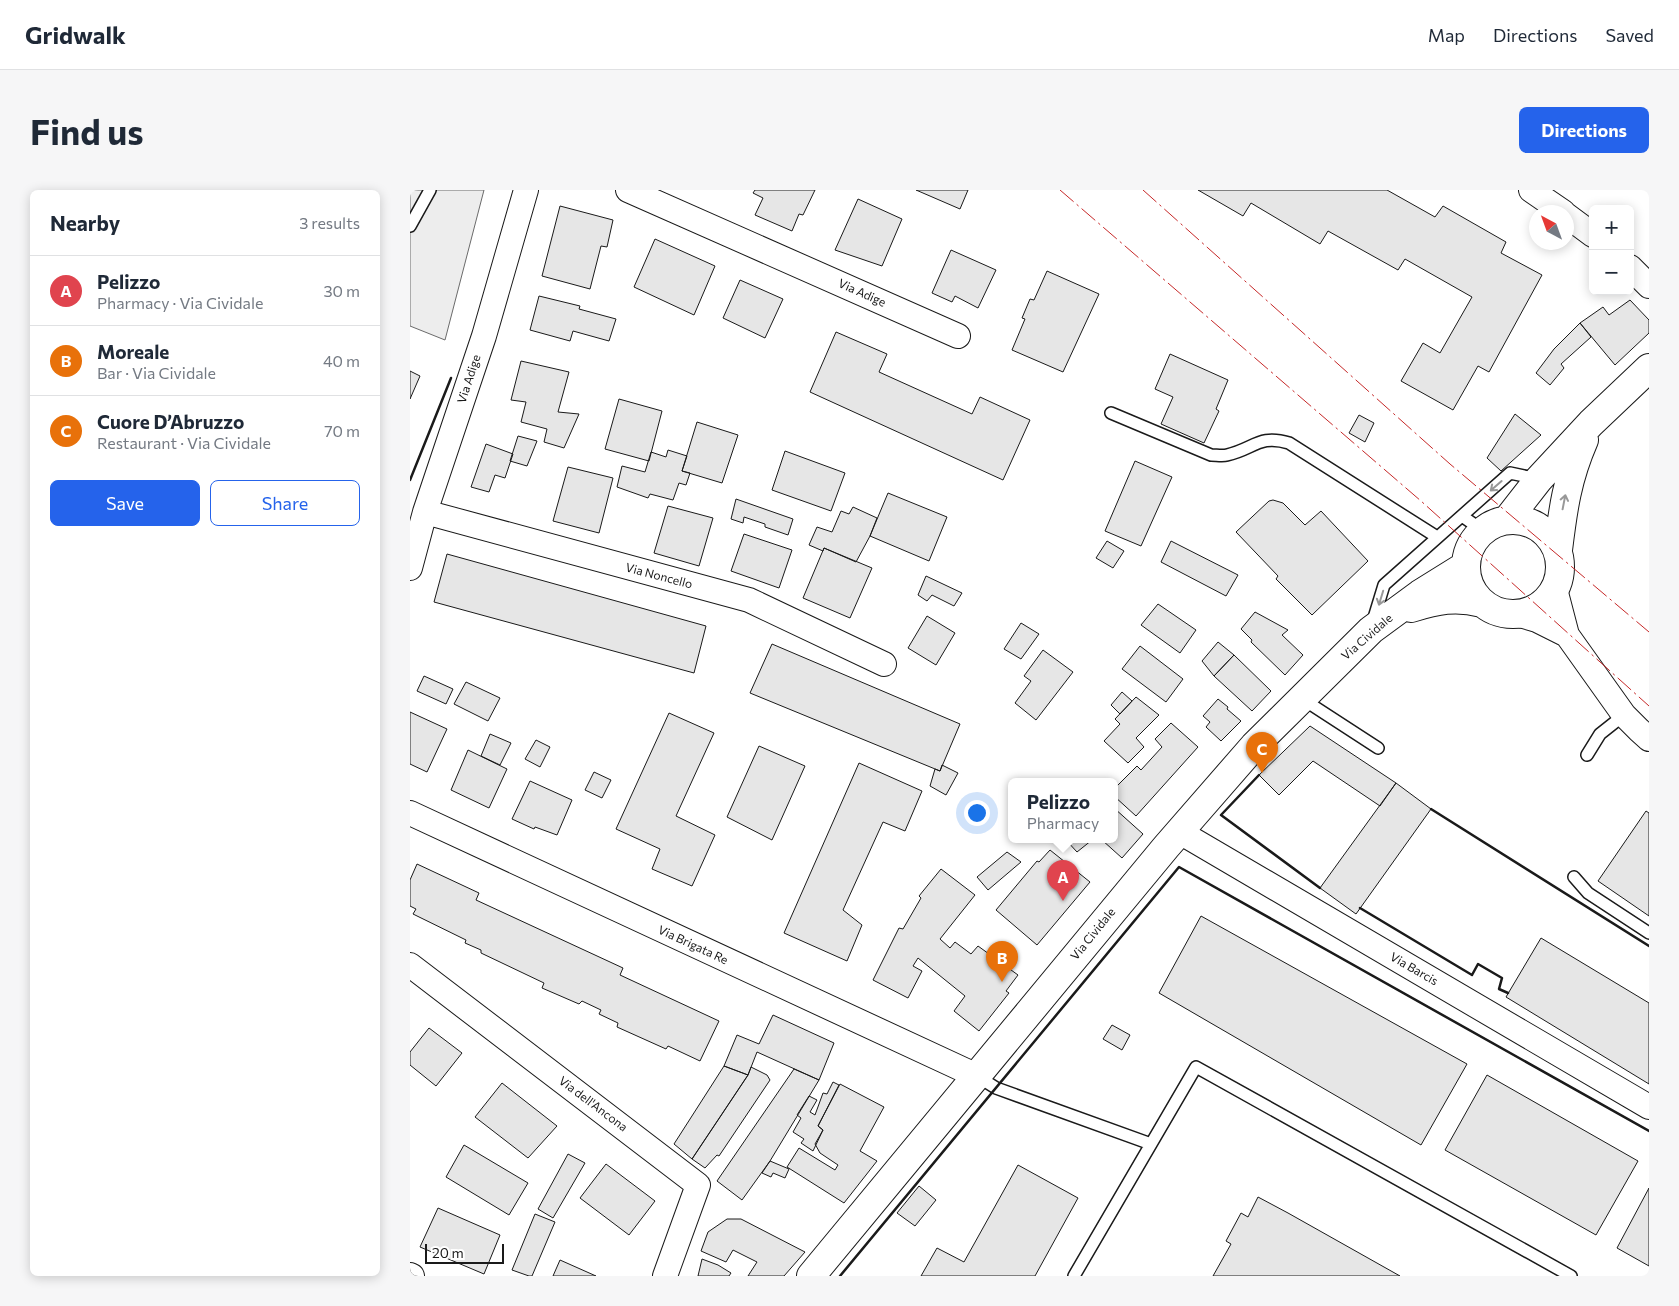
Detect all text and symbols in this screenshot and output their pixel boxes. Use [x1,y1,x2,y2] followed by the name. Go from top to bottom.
[25,20,126,49] text: Gridwalk
[1428,24,1465,46] text: Map
[1493,24,1577,46] text: Directions
[1605,24,1654,46] text: Saved
[1519,107,1649,153] button: Directions
[30,109,144,152] text: Find us
[1529,205,1574,250] north arrow
[1589,205,1634,295] map controls
[1589,205,1634,250] button: +
[50,210,120,235] text: Nearby
[299,213,360,232] text: 3 results
[1589,250,1634,295] button: −
[97,270,160,293] text: Pelizzo
[836,275,888,309] street label: Via Adige
[60,281,72,300] text: A
[323,281,360,300] text: 30 m
[97,293,263,312] text: Pharmacy · Via Cividale
[97,340,169,363] text: Moreale
[61,351,71,370] text: B
[323,351,360,370] text: 40 m
[454,352,483,405] street label: Via Adige
[97,363,216,382] text: Bar · Via Cividale
[97,410,244,433] text: Cuore D’Abruzzo
[61,421,71,440] text: C
[324,421,360,440] text: 70 m
[97,433,271,452] text: Restaurant · Via Cividale
[50,480,200,526] button: Save
[210,480,360,526] button: Share
[1489,480,1502,492] one-way arrow
[1560,494,1570,510] one-way arrow
[624,559,694,591] street label: Via Noncello
[1375,589,1385,605] one-way arrow
[1338,610,1395,662] street label: Via Cividale
[1246,732,1278,773] pin: C
[1008,778,1118,843] popup
[1027,790,1090,813] text: Pelizzo
[964,800,990,826] your location
[1027,813,1099,832] text: Pharmacy
[1047,860,1079,901] pin: A
[1067,904,1117,962] street label: Via Cividale
[656,922,731,966] street label: Via Brigata Re
[986,941,1018,982] pin: B
[1388,949,1441,987] street label: Via Barcis
[556,1073,631,1134] street label: Via dell'Ancona
[425,1241,504,1264] scale bar
[432,1244,464,1261] text: 20 m

